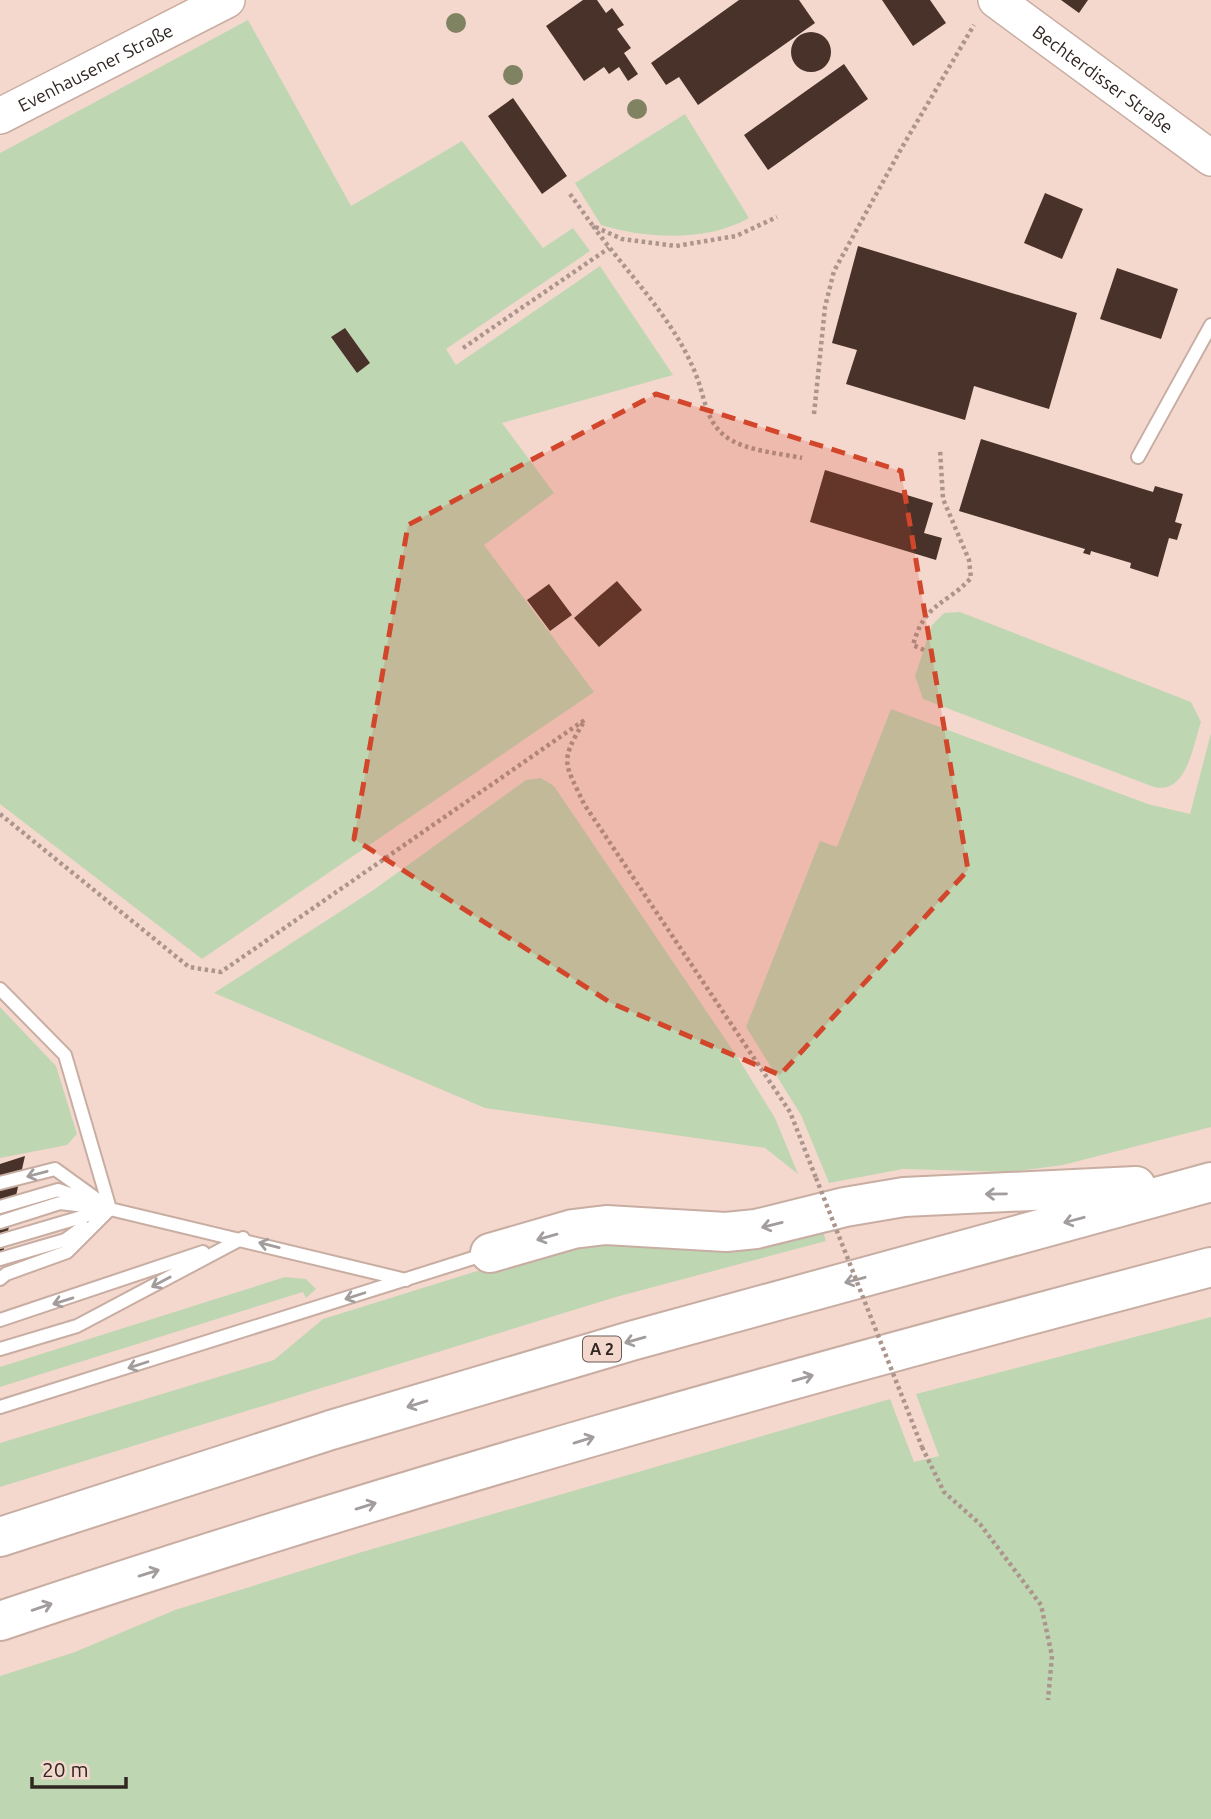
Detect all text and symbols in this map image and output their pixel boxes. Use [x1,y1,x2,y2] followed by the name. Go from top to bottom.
[15,19,176,115] street label: Evenhausener Straße
[1029,21,1177,137] street label: Bechterdisser Straße
[26,1168,48,1181] one-way arrow
[985,1188,1008,1201] one-way arrow
[1063,1214,1085,1227] one-way arrow
[761,1219,784,1232] one-way arrow
[536,1231,558,1244] one-way arrow
[258,1238,280,1251] one-way arrow
[844,1274,866,1287] one-way arrow
[151,1275,172,1289] one-way arrow
[344,1290,366,1303] one-way arrow
[52,1295,74,1308] one-way arrow
[625,1334,647,1347] one-way arrow
[583,1336,621,1362] road number: A 2
[128,1359,150,1372] one-way arrow
[792,1370,814,1383] one-way arrow
[407,1399,429,1412] one-way arrow
[573,1433,595,1446] one-way arrow
[355,1498,377,1511] one-way arrow
[138,1565,160,1578] one-way arrow
[30,1600,52,1612] one-way arrow
[32,1745,126,1789] scale bar
[42,1757,89,1781] text: 20 m

